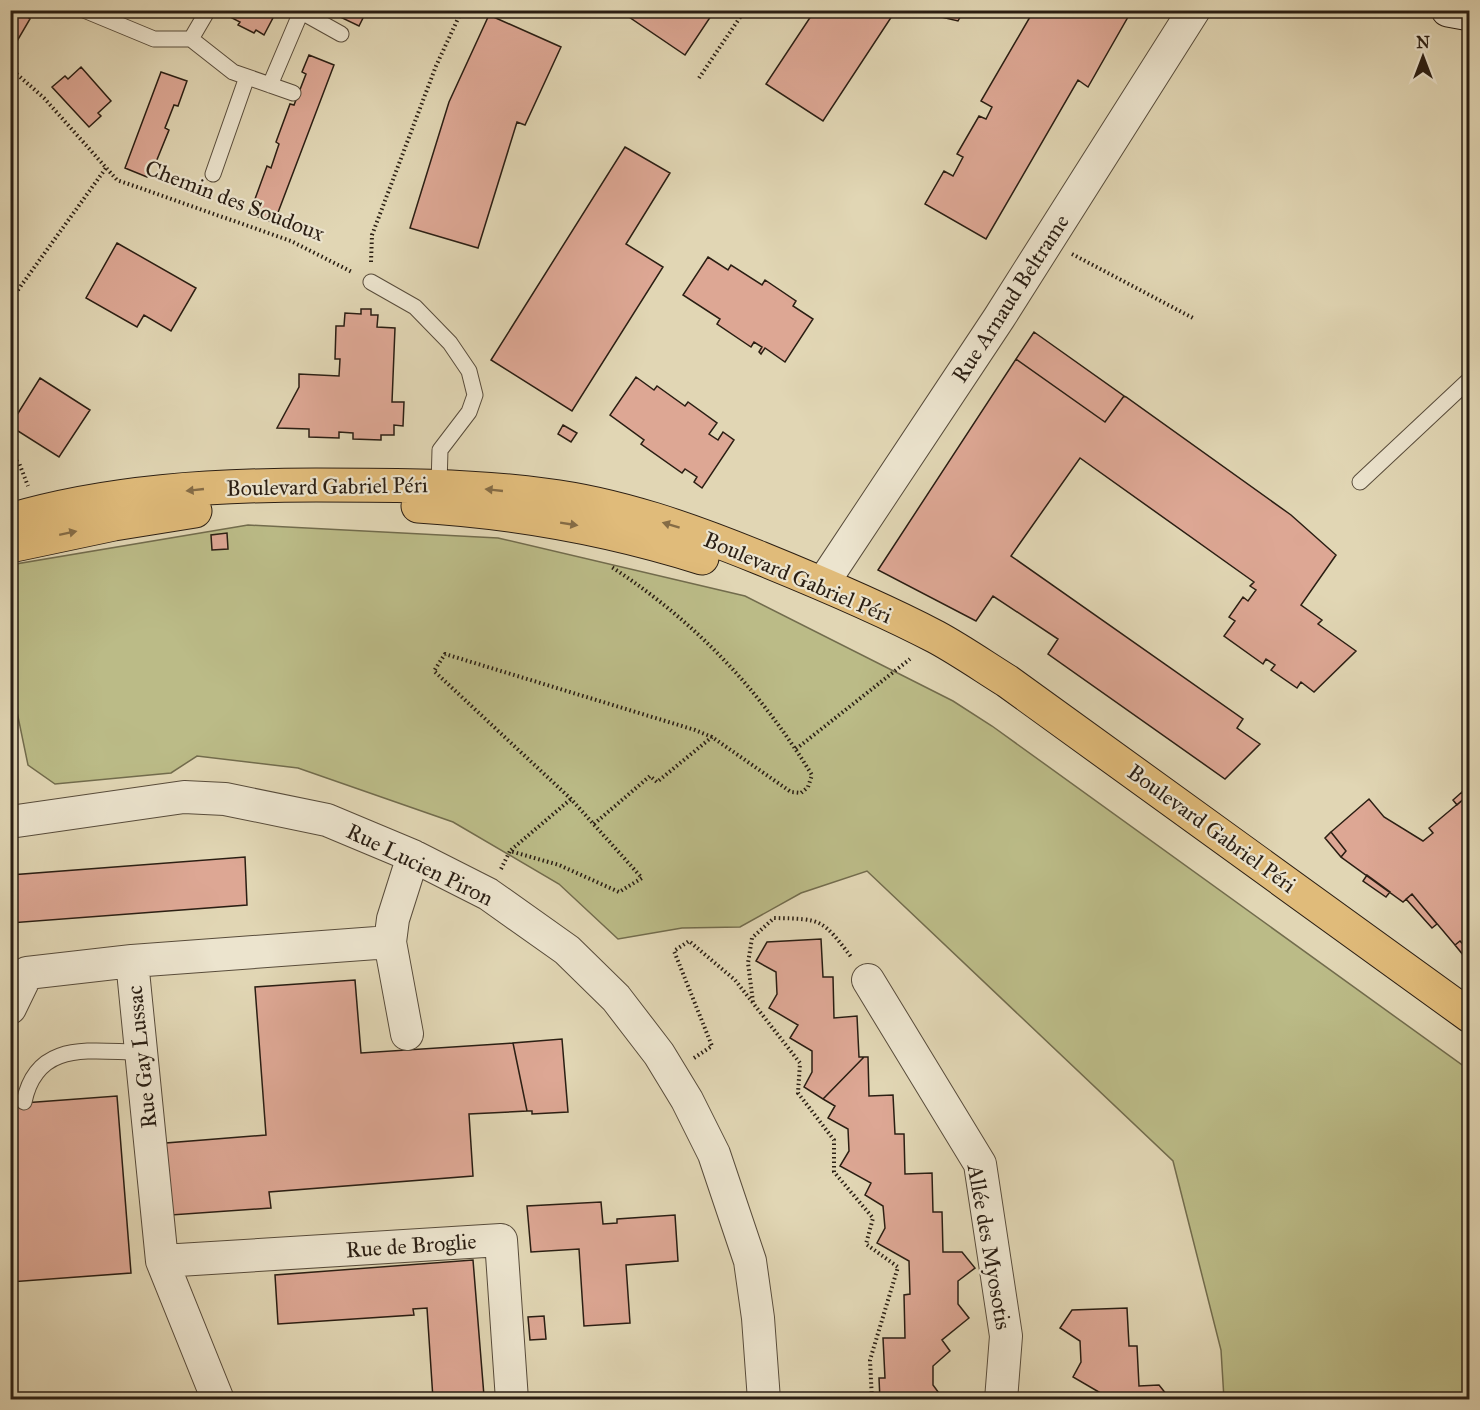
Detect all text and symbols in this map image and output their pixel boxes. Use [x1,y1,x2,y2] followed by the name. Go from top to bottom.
[1393,27,1453,87] north arrow
[1416,33,1430,52] text: N
[141,154,328,247] street label: Chemin des Soudoux
[946,209,1075,387] street label: Rue Arnaud Beltrame
[226,471,428,502] street label: Boulevard Gabriel Péri
[185,485,204,495] one-way arrow
[485,485,504,495] one-way arrow
[560,520,579,529] one-way arrow
[662,520,680,529] one-way arrow
[700,526,896,629] street label: Boulevard Gabriel Péri
[58,528,77,538] one-way arrow
[1122,758,1301,899] street label: Boulevard Gabriel Péri
[342,817,498,912] street label: Rue Lucien Piron
[121,984,162,1130] street label: Rue Gay Lussac
[962,1161,1017,1332] street label: Allée des Myosotis
[345,1227,477,1264] street label: Rue de Broglie

